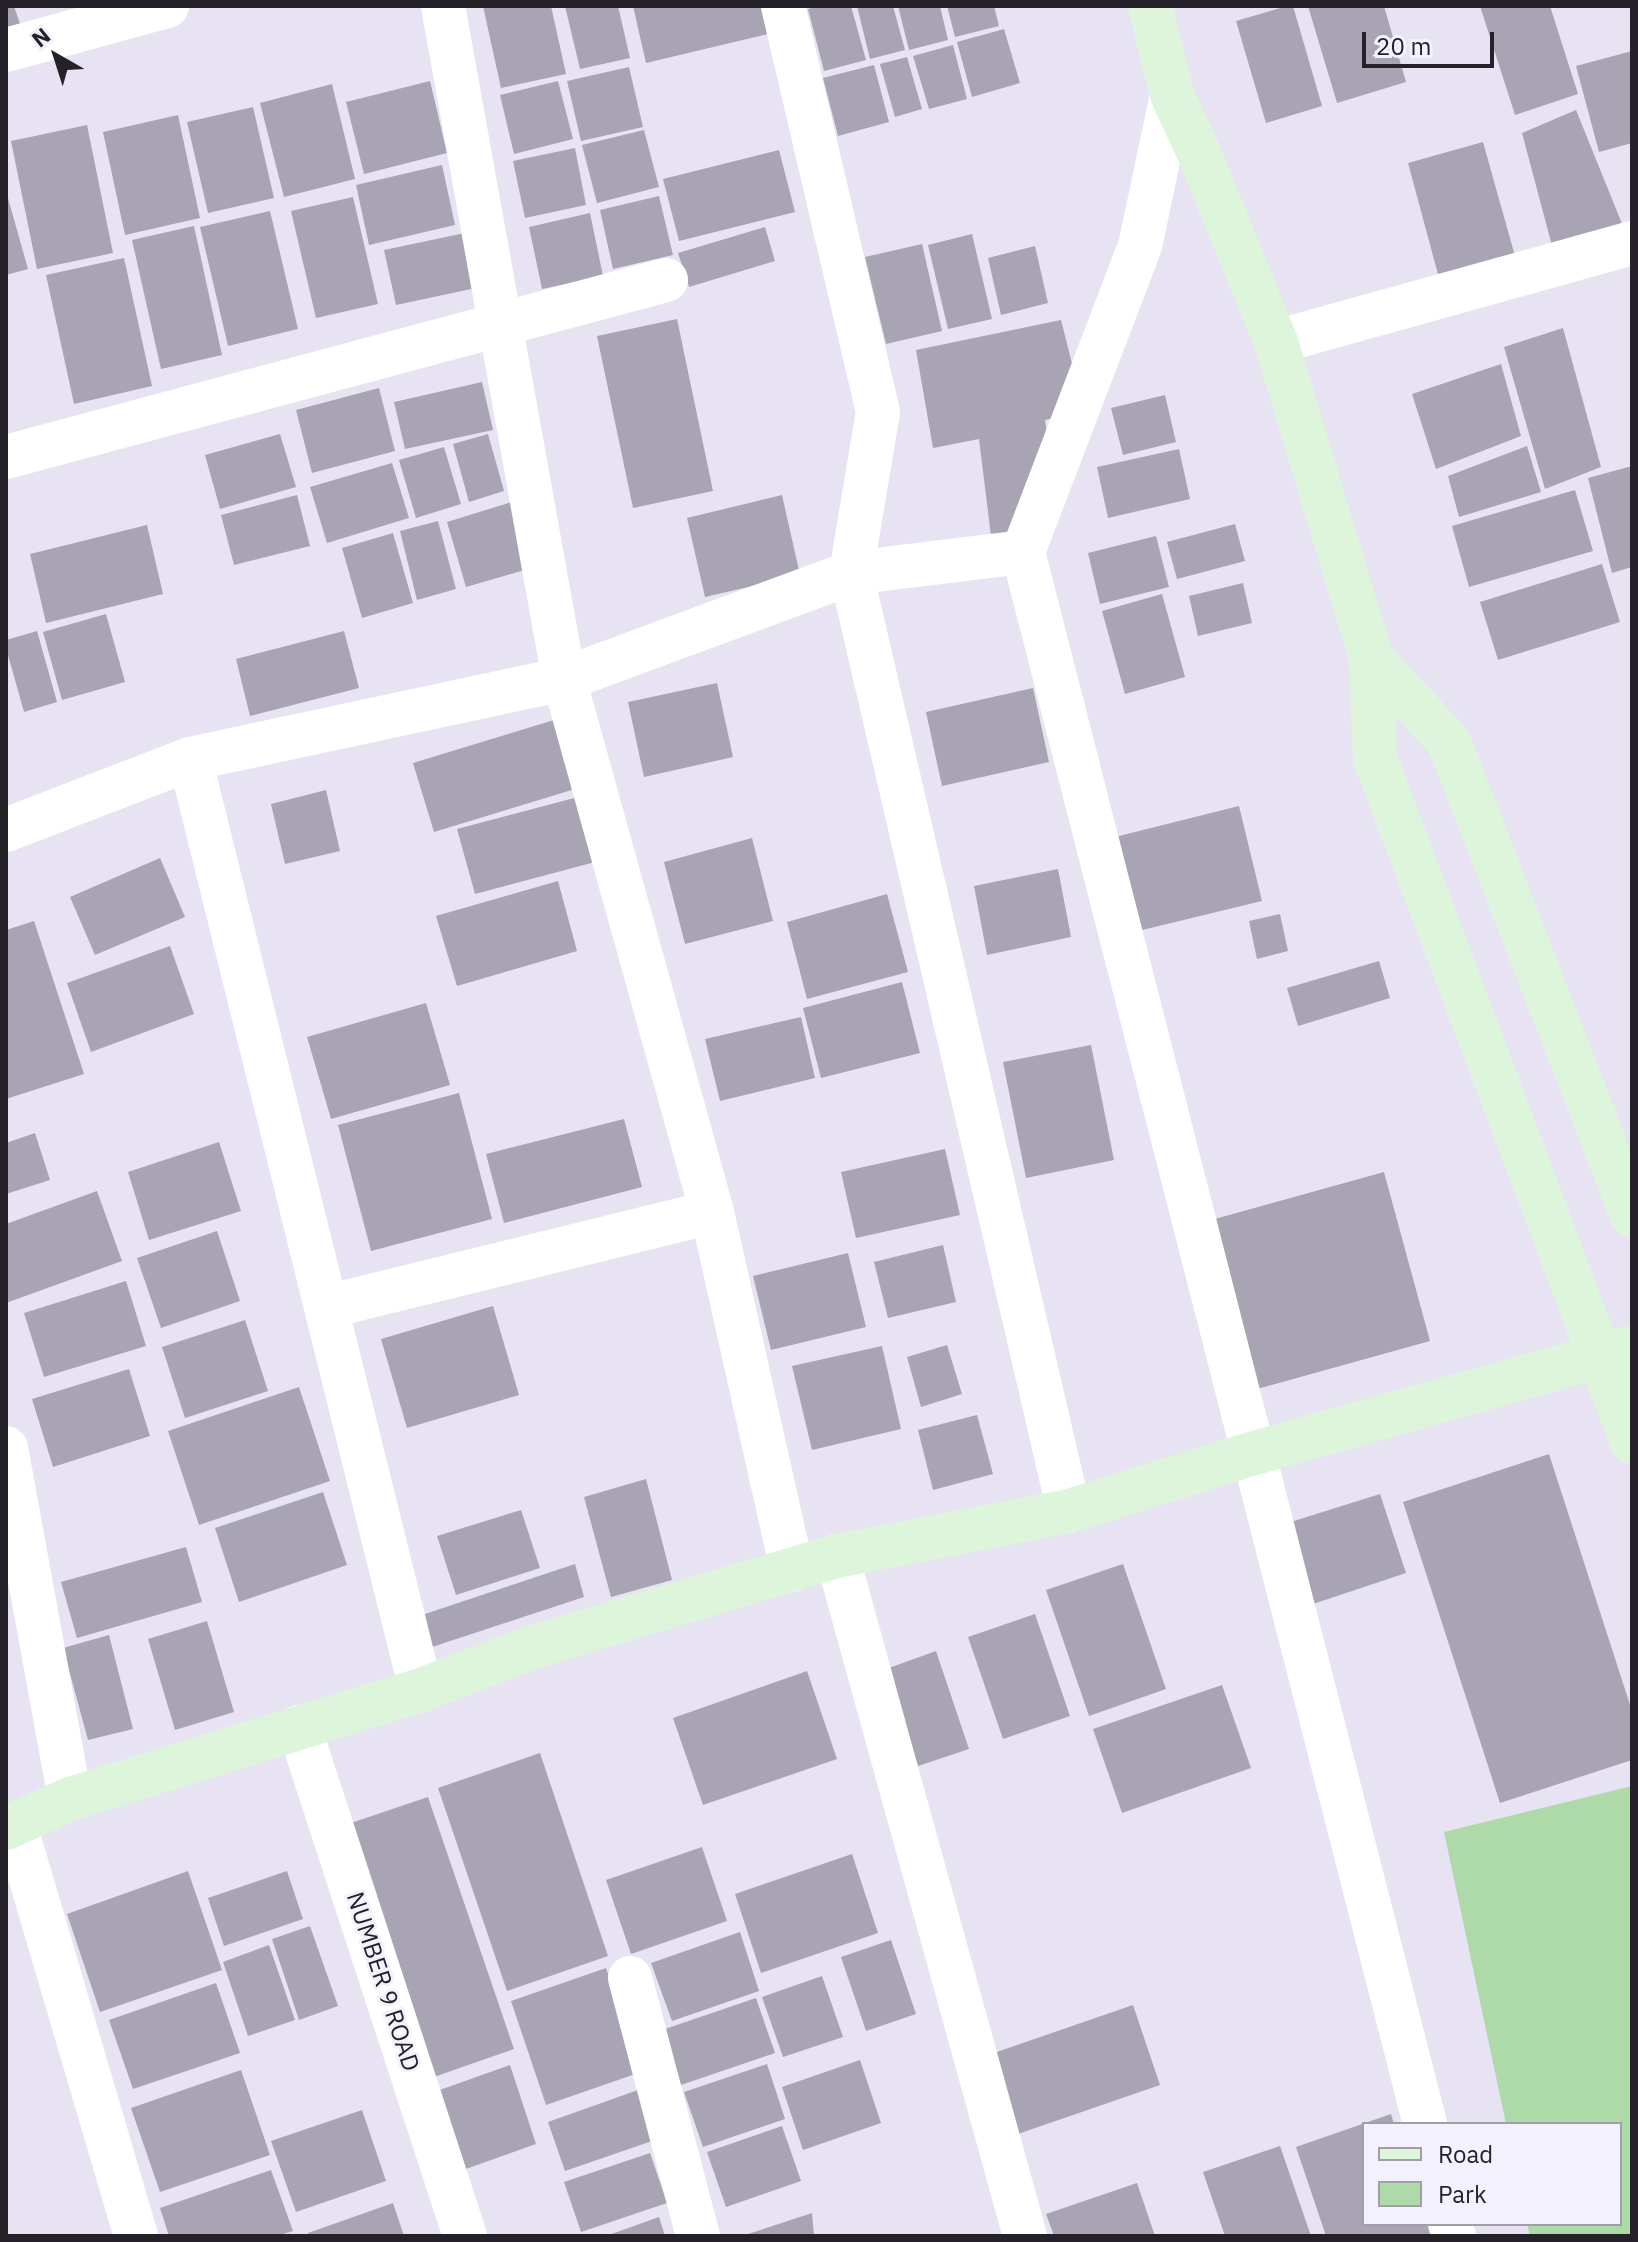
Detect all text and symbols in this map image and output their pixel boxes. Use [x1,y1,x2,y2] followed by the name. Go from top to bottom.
[16,16,96,96] north arrow
[1366,16,1498,66] scale bar
[25,21,56,53] text: N
[1376,30,1431,62] text: 20 m
[339,1889,425,2075] street label: NUMBER 9 ROAD
[1362,2122,1622,2226] legend
[1438,2138,1493,2170] text: Road
[1438,2178,1487,2210] text: Park

